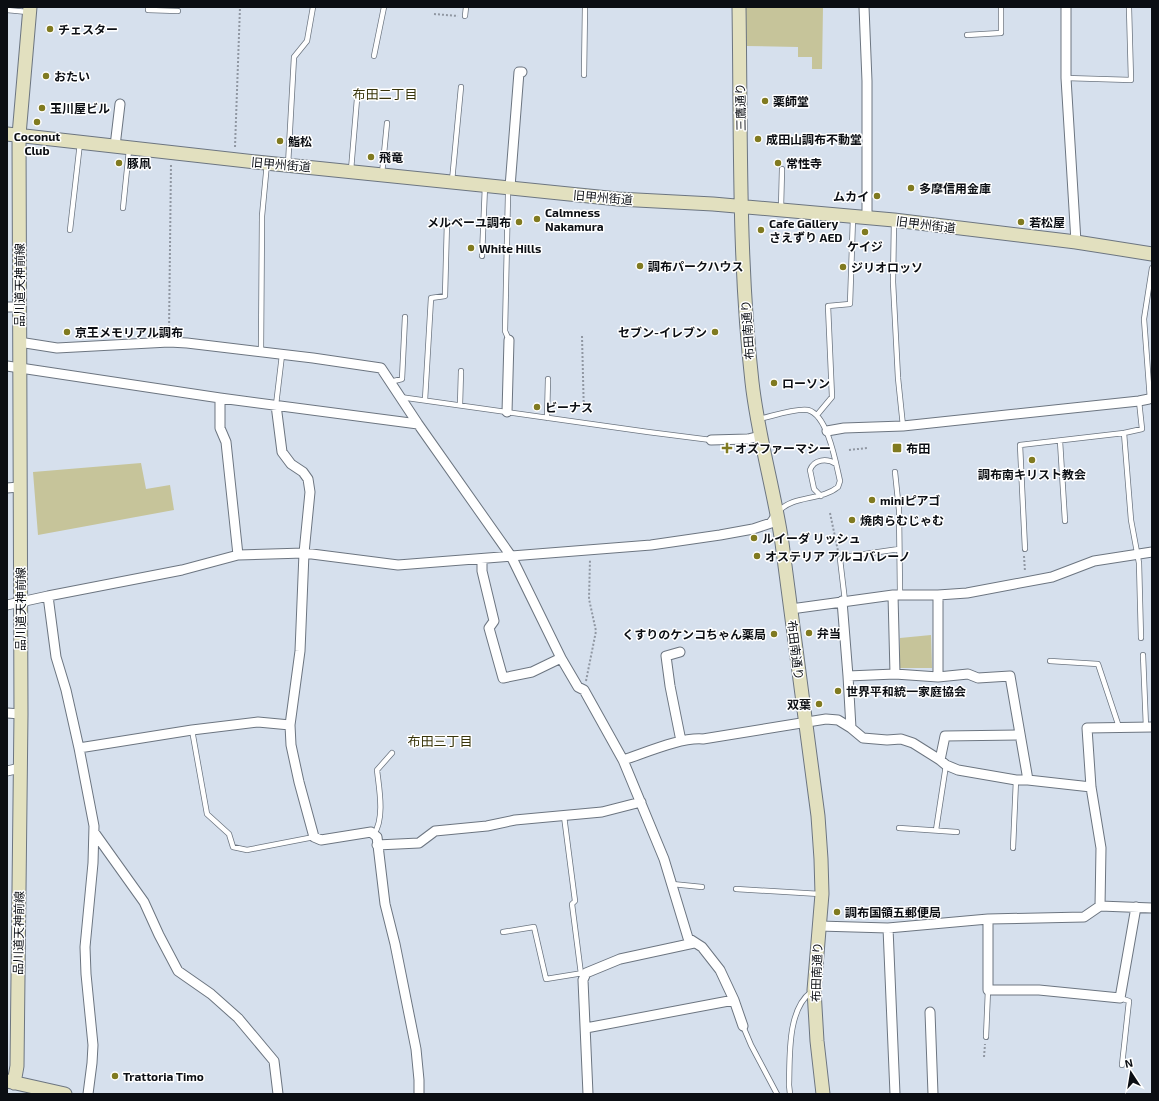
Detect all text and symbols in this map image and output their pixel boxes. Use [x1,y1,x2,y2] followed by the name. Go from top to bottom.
[58,22,118,36] place label: チェスター
[45,24,55,34] marker: チェスター
[54,69,90,83] place label: おたい
[41,71,51,81] marker: おたい
[733,83,747,131] street label: 三鷹通り
[352,86,418,102] district label: 布田二丁目
[773,94,809,108] place label: 薬師堂
[760,96,770,106] marker: 薬師堂
[50,101,110,115] place label: 玉川屋ビル
[37,103,47,113] marker: 玉川屋ビル
[32,117,42,127] marker: Coconut Club
[14,129,60,157] place label: Coconut Club
[766,132,862,146] place label: 成田山調布不動堂
[288,134,312,148] place label: 鮨松
[753,134,763,144] marker: 成田山調布不動堂
[275,136,285,146] marker: 鮨松
[379,150,403,164] place label: 飛竜
[366,152,376,162] marker: 飛竜
[250,154,312,174] street label: 旧甲州街道
[127,156,151,170] place label: 豚凧
[786,156,822,170] place label: 常性寺
[114,158,124,168] marker: 豚凧
[773,158,783,168] marker: 常性寺
[919,181,991,195] place label: 多摩信用金庫
[906,183,916,193] marker: 多摩信用金庫
[572,187,634,207] street label: 旧甲州街道
[833,189,869,203] place label: ムカイ
[872,191,882,201] marker: ムカイ
[545,205,604,233] place label: Calmness Nakamura
[895,213,957,235] street label: 旧甲州街道
[532,214,542,224] marker: Calmness Nakamura
[427,215,511,229] place label: メルベーユ調布
[1029,215,1065,229] place label: 若松屋
[769,216,843,244] place label: Cafe Gallery さえずり AED
[514,217,524,227] marker: メルベーユ調布
[1016,217,1026,227] marker: 若松屋
[756,225,766,235] marker: Cafe Gallery さえずり AED
[860,227,870,237] marker: ケイジ
[847,239,883,253] place label: ケイジ
[479,241,541,255] place label: White Hills
[12,243,26,327] street label: 品川道天神前線
[466,243,476,253] marker: White Hills
[648,259,743,273] place label: 調布パークハウス
[851,260,923,274] place label: ジリオロッソ
[635,261,645,271] marker: 調布パークハウス
[838,262,848,272] marker: ジリオロッソ
[738,300,756,360] street label: 布田南通り
[75,325,183,339] place label: 京王メモリアル調布
[618,325,707,339] place label: セブン-イレブン
[62,327,72,337] marker: 京王メモリアル調布
[710,327,720,337] marker: セブン-イレブン
[782,376,830,390] place label: ローソン
[769,378,779,388] marker: ローソン
[545,400,593,414] place label: ビーナス
[532,402,542,412] marker: ビーナス
[735,441,831,455] place label: オズファーマシー
[906,441,930,455] place label: 布田
[891,442,903,454] marker: 布田
[722,443,732,453] marker: オズファーマシー
[1027,455,1037,465] marker: 調布南キリスト教会
[978,467,1086,481] place label: 調布南キリスト教会
[880,493,940,507] place label: miniピアゴ
[867,495,877,505] marker: miniピアゴ
[860,513,944,527] place label: 焼肉らむじゃむ
[847,515,857,525] marker: 焼肉らむじゃむ
[762,531,861,545] place label: ルイーダ リッシュ
[749,533,759,543] marker: ルイーダ リッシュ
[765,549,911,563] place label: オステリア アルコバレーノ
[752,551,762,561] marker: オステリア アルコバレーノ
[13,567,27,651] street label: 品川道天神前線
[785,619,807,681] street label: 布田南通り
[817,626,841,640] place label: 弁当
[622,627,766,641] place label: くすりのケンコちゃん薬局
[804,628,814,638] marker: 弁当
[769,629,779,639] marker: くすりのケンコちゃん薬局
[846,684,966,698] place label: 世界平和統一家庭協会
[833,686,843,696] marker: 世界平和統一家庭協会
[787,697,811,711] place label: 双葉
[814,699,824,709] marker: 双葉
[407,733,473,749] district label: 布田三丁目
[10,891,26,975] street label: 品川道天神前線
[845,905,941,919] place label: 調布国領五郵便局
[832,907,842,917] marker: 調布国領五郵便局
[808,942,824,1002] street label: 布田南通り
[1111,1053,1151,1093] north arrow
[1124,1056,1134,1070] text: N
[123,1069,204,1083] place label: Trattoria Timo
[110,1071,120,1081] marker: Trattoria Timo

